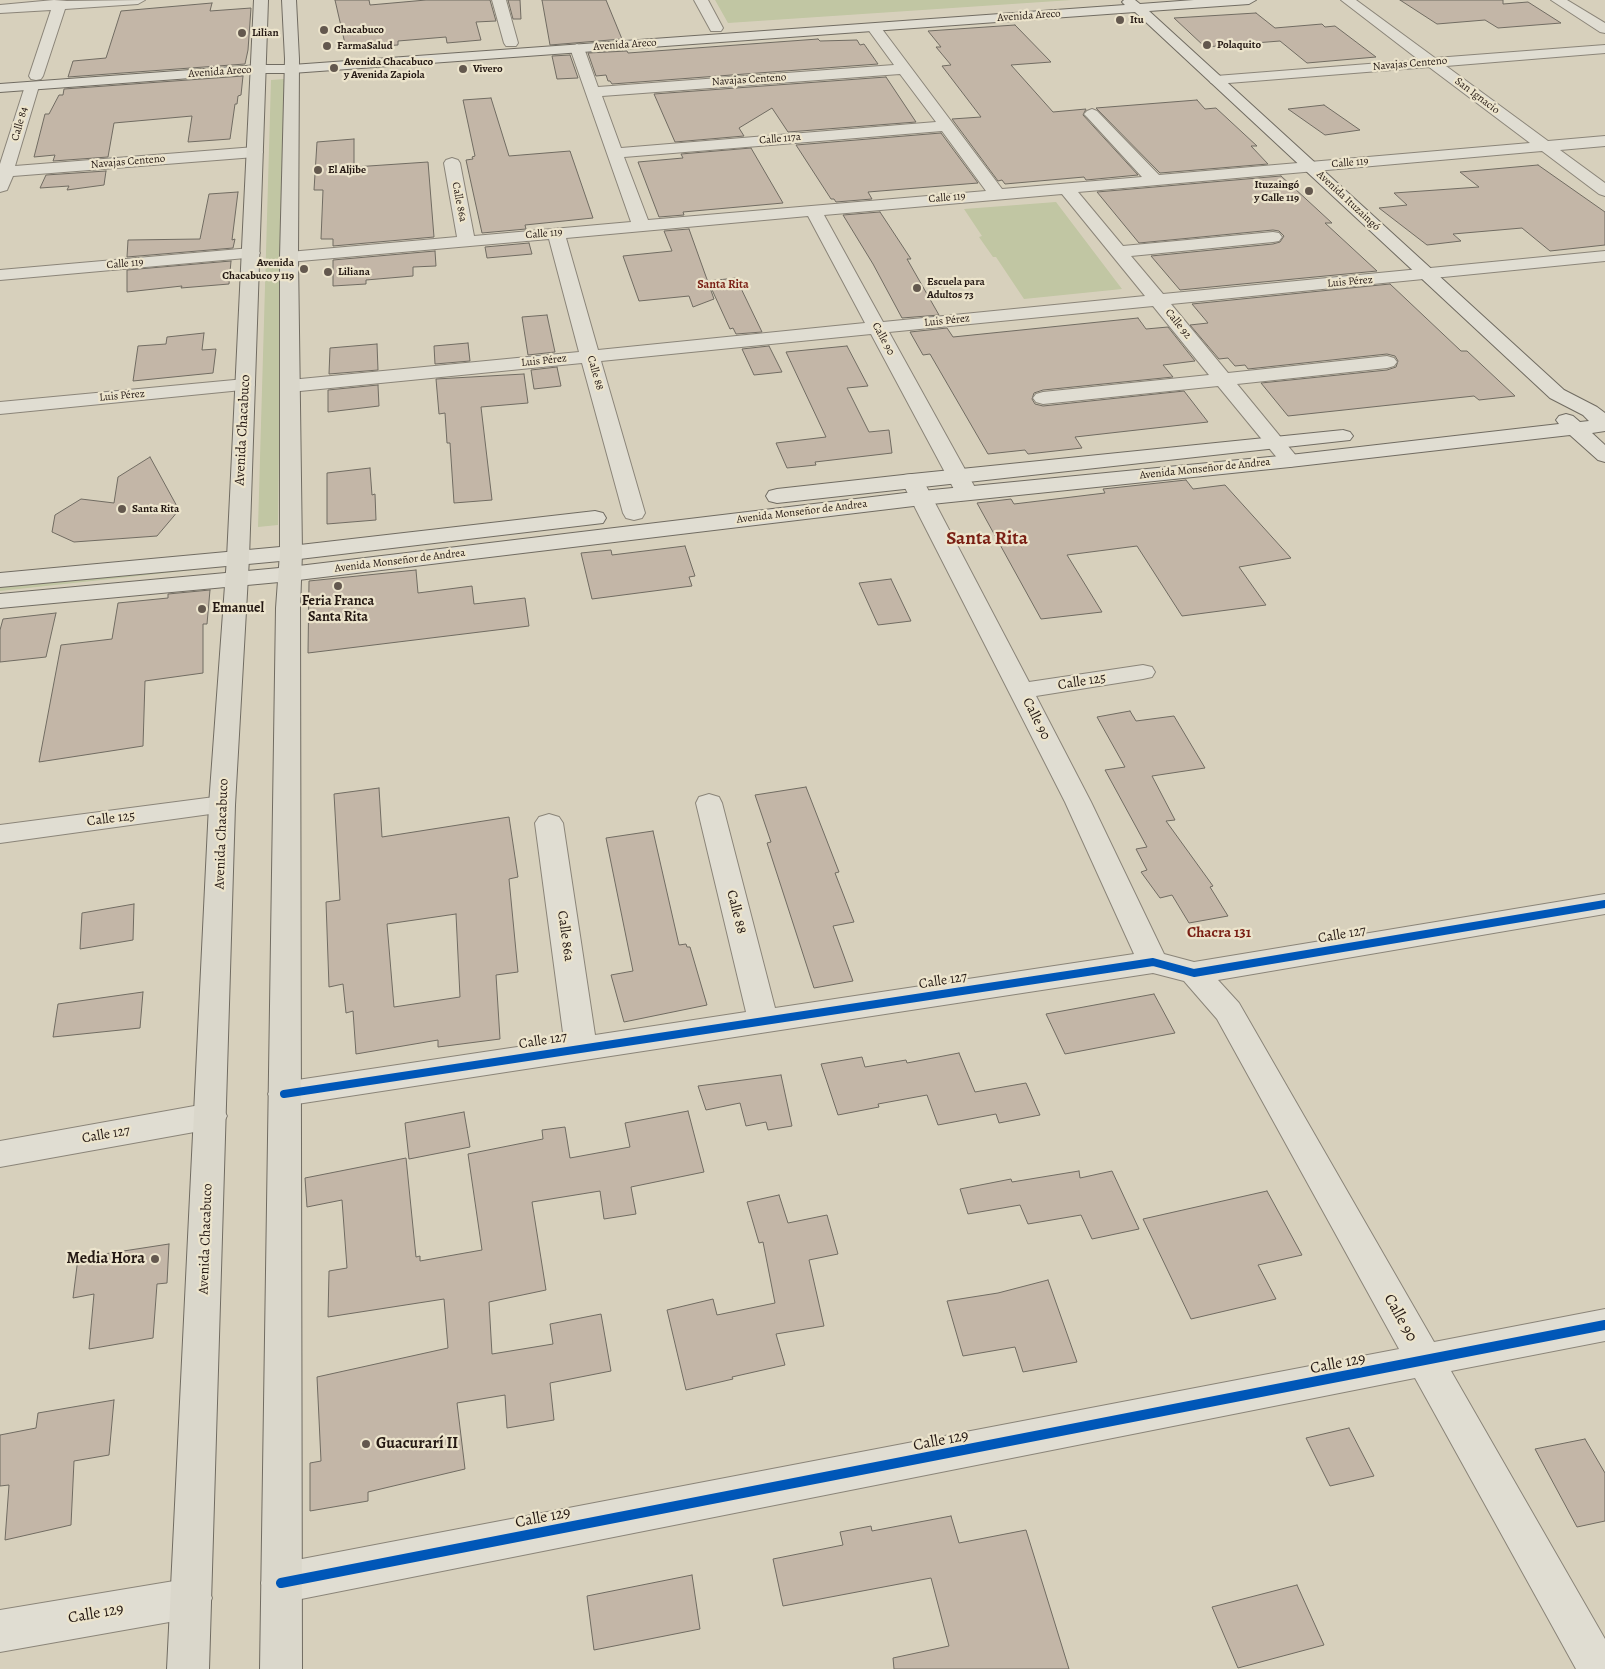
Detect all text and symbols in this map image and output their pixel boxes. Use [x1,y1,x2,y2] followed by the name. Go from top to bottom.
[997,7,1061,25] street label: Avenida Areco
[1130,13,1144,27] place label: Itu
[1114,14,1126,26] marker: Itu
[334,23,384,37] place label: Chacabuco
[318,24,330,36] marker: Chacabuco
[252,26,279,40] place label: Lilian
[236,27,248,39] marker: Lilian
[593,36,657,54] street label: Avenida Areco
[1217,38,1261,52] place label: Polaquito
[337,39,393,53] place label: FarmaSalud
[1201,39,1213,51] marker: Polaquito
[321,40,333,52] marker: FarmaSalud
[1372,54,1448,74] street label: Navajas Centeno
[344,55,433,81] place label: Avenida Chacabuco y Avenida Zapiola
[328,62,340,74] marker: Avenida Chacabuco y Avenida Zapiola
[473,62,503,76] place label: Vivero
[188,63,252,81] street label: Avenida Areco
[457,63,469,75] marker: Vivero
[711,71,787,89] street label: Navajas Centeno
[1452,75,1502,117] street label: San Ignacio
[9,105,31,143] street label: Calle 84
[759,131,801,147] street label: Calle 117a
[90,152,166,172] street label: Navajas Centeno
[1331,155,1369,171] street label: Calle 119
[328,163,366,177] place label: El Aljibe
[312,164,324,176] marker: El Aljibe
[1313,168,1383,234] street label: Avenida Ituzaingó
[1254,178,1299,204] place label: Ituzaingó y Calle 119
[449,181,469,223] street label: Calle 86a
[1303,185,1315,197] marker: Ituzaingó y Calle 119
[928,190,966,206] street label: Calle 119
[525,226,563,242] street label: Calle 119
[106,256,144,272] street label: Calle 119
[222,256,294,282] place label: Avenida Chacabuco y 119
[298,263,310,275] marker: Avenida Chacabuco y 119
[338,265,370,279] place label: Liliana
[322,266,334,278] marker: Liliana
[1327,273,1373,291] street label: Luis Pérez
[927,275,985,301] place label: Escuela para Adultos 73
[697,278,749,292] district label: Santa Rita
[911,282,923,294] marker: Escuela para Adultos 73
[1162,306,1194,342] street label: Calle 92
[924,312,970,330] street label: Luis Pérez
[869,320,897,358] street label: Calle 90
[521,352,567,370] street label: Luis Pérez
[584,354,606,392] street label: Calle 88
[232,374,254,486] street label: Avenida Chacabuco
[99,387,145,405] street label: Luis Pérez
[1139,456,1271,482] street label: Avenida Monseñor de Andrea
[736,497,868,527] street label: Avenida Monseñor de Andrea
[132,502,179,516] place label: Santa Rita
[116,503,128,515] marker: Santa Rita
[946,528,1028,550] district label: Santa Rita
[334,546,466,576] street label: Avenida Monseñor de Andrea
[332,580,344,592] marker: Feria Franca Santa Rita
[302,594,374,626] place label: Feria Franca Santa Rita
[212,601,264,617] place label: Emanuel
[196,603,208,615] marker: Emanuel
[1057,670,1107,694] street label: Calle 125
[1018,695,1054,743] street label: Calle 90
[212,778,232,890] street label: Avenida Chacabuco
[86,808,136,830] street label: Calle 125
[722,888,750,936] street label: Calle 88
[553,910,577,962] street label: Calle 86a
[1317,923,1367,947] street label: Calle 127
[1187,924,1251,942] district label: Chacra 131
[918,969,968,993] street label: Calle 127
[518,1029,568,1053] street label: Calle 127
[81,1123,131,1147] street label: Calle 127
[196,1183,216,1295] street label: Avenida Chacabuco
[67,1249,145,1269] place label: Media Hora
[149,1253,161,1265] marker: Media Hora
[1379,1291,1421,1345] street label: Calle 90
[1309,1349,1367,1379] street label: Calle 129
[912,1426,970,1456] street label: Calle 129
[376,1434,458,1454] place label: Guacurarí II
[360,1438,372,1450] marker: Guacurarí II
[514,1503,572,1533] street label: Calle 129
[67,1600,125,1628] street label: Calle 129

